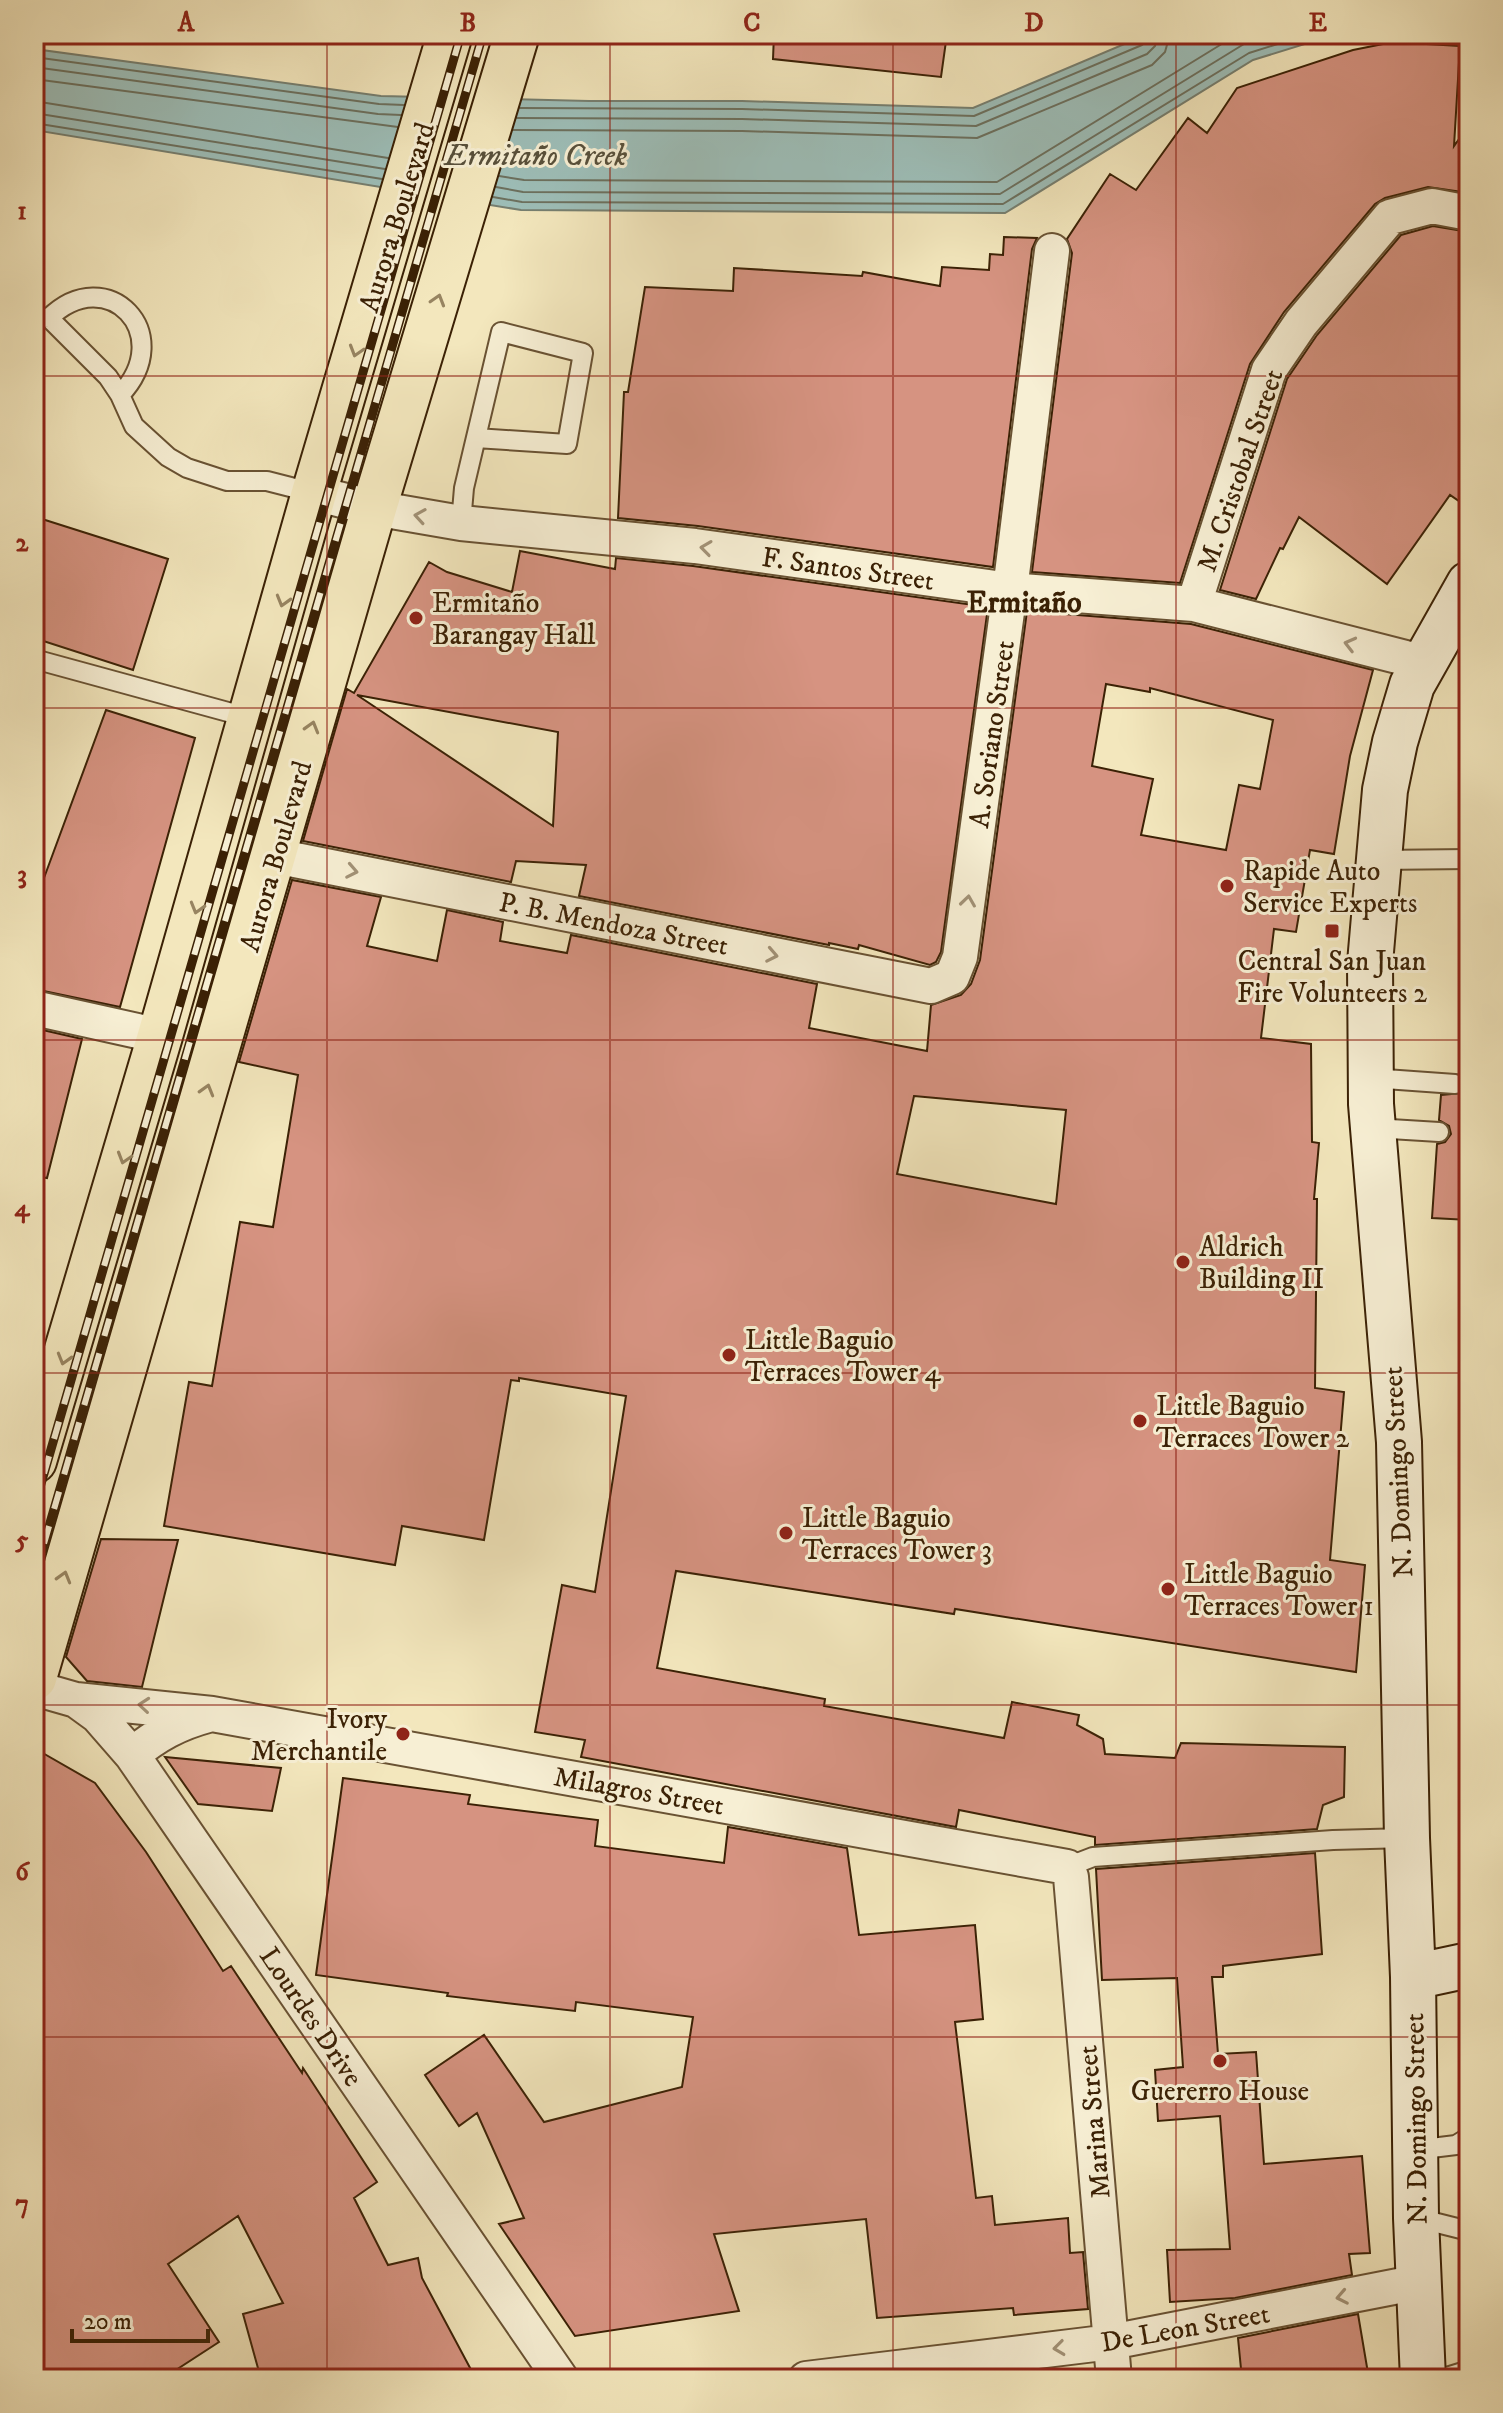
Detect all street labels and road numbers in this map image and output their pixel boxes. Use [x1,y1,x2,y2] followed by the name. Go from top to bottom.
[352,118,443,317] street label: Aurora Boulevard
[1189,365,1291,576] street label: M. Cristobal Street
[759,540,936,599] street label: F. Santos Street
[962,638,1023,830] street label: A. Soriano Street
[232,757,320,956] street label: Aurora Boulevard
[496,885,731,964] street label: P. B. Mendoza Street
[1375,1365,1422,1579] street label: N. Domingo Street
[551,1759,727,1824] street label: Milagros Street
[251,1940,370,2093] street label: Lourdes Drive
[1397,2013,1436,2225] street label: N. Domingo Street
[1070,2044,1119,2200] street label: Marina Street
[1098,2296,1272,2361] street label: De Leon Street

